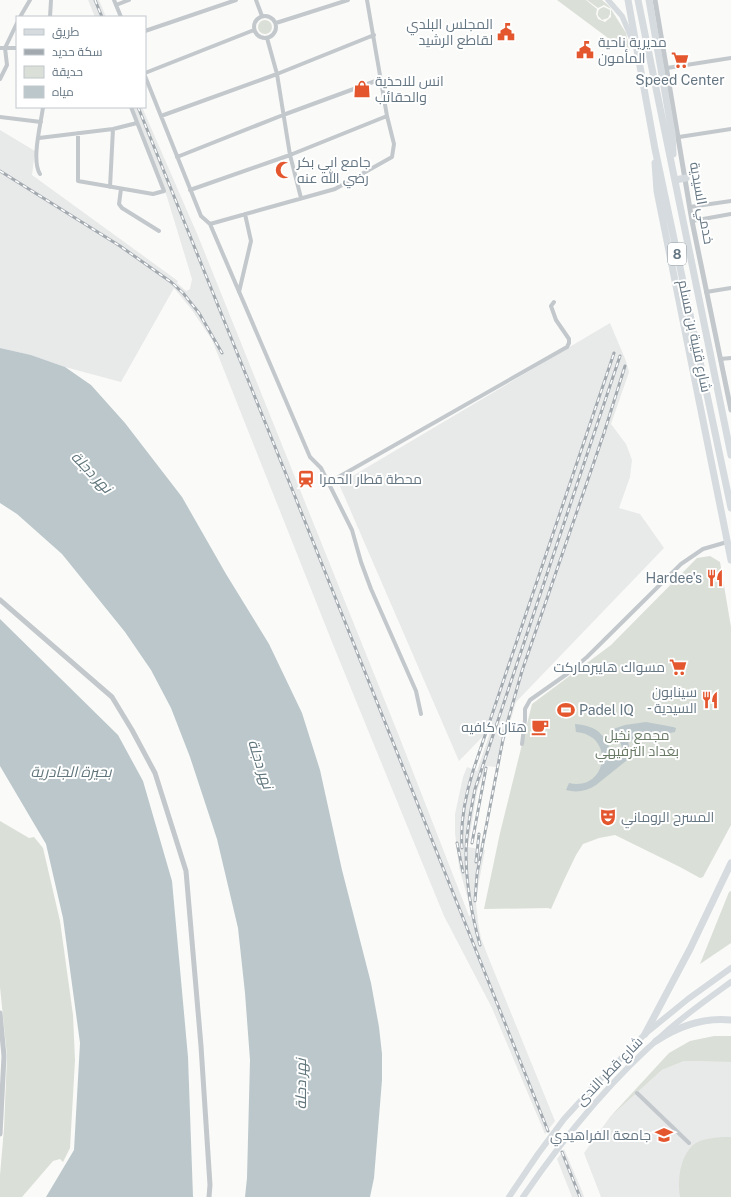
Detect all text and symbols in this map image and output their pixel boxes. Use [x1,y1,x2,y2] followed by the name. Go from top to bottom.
[16,16,146,108] legend
[406,16,493,49] place label: المجلس البلدي لقاطع الرشيد
[496,22,516,42] public building icon: المجلس البلدي لقاطع الرشيد
[52,25,80,39] text: طريق
[598,34,667,66] place label: مديرية ناحية المأمون
[575,40,595,60] public building icon: مديرية ناحية المأمون
[52,45,102,59] text: سكة حديد
[670,50,690,70] supermarket icon: Speed Center
[52,65,83,79] text: حديقة
[635,72,725,88] place label: Speed Center
[375,73,444,105] place label: انس للاحذية والحقائب
[352,79,372,99] shop icon: انس للاحذية والحقائب
[52,85,74,99] text: مياه
[296,154,371,189] place label: جامع ابي بكر رضي الله عنه
[274,160,294,180] mosque icon: جامع ابي بكر رضي الله عنه
[683,161,717,246] street label: خدمي السيدية
[668,243,686,265] road number: 8
[673,278,715,394] street label: شارع قتيبة بن مسلم
[67,448,117,498] water label: نهر دجلة
[296,469,316,489] station icon: محطة قطار الحمرا
[319,471,422,487] place label: محطة قطار الحمرا
[705,568,725,588] restaurant icon: Hardee's
[645,570,702,586] place label: Hardee's
[668,657,688,677] supermarket icon: مسواك هايبرماركت
[553,659,665,675] place label: مسواك هايبرماركت
[647,684,697,716] place label: سينابون - السيدية
[700,690,720,710] restaurant icon: سينابون - السيدية
[556,700,576,720] sports icon: Padel IQ
[579,702,634,718] place label: Padel IQ
[530,717,550,737] cafe icon: هتان كافيه
[461,719,527,735] place label: هتان كافيه
[595,727,679,763] park label: مجمع نخيل بغداد الترفيهي
[244,737,278,793] water label: نهر دجلة
[30,763,113,781] water label: بحيرة الجادرية
[598,807,618,827] theatre icon: المسرح الروماني
[621,809,714,829] place label: المسرح الروماني
[572,1033,646,1109] street label: شارع قطر الندى
[292,1057,310,1109] water label: نهر دجلة
[654,1125,674,1145] school or university icon: جامعة الفراهيدي
[550,1127,651,1147] place label: جامعة الفراهيدي

